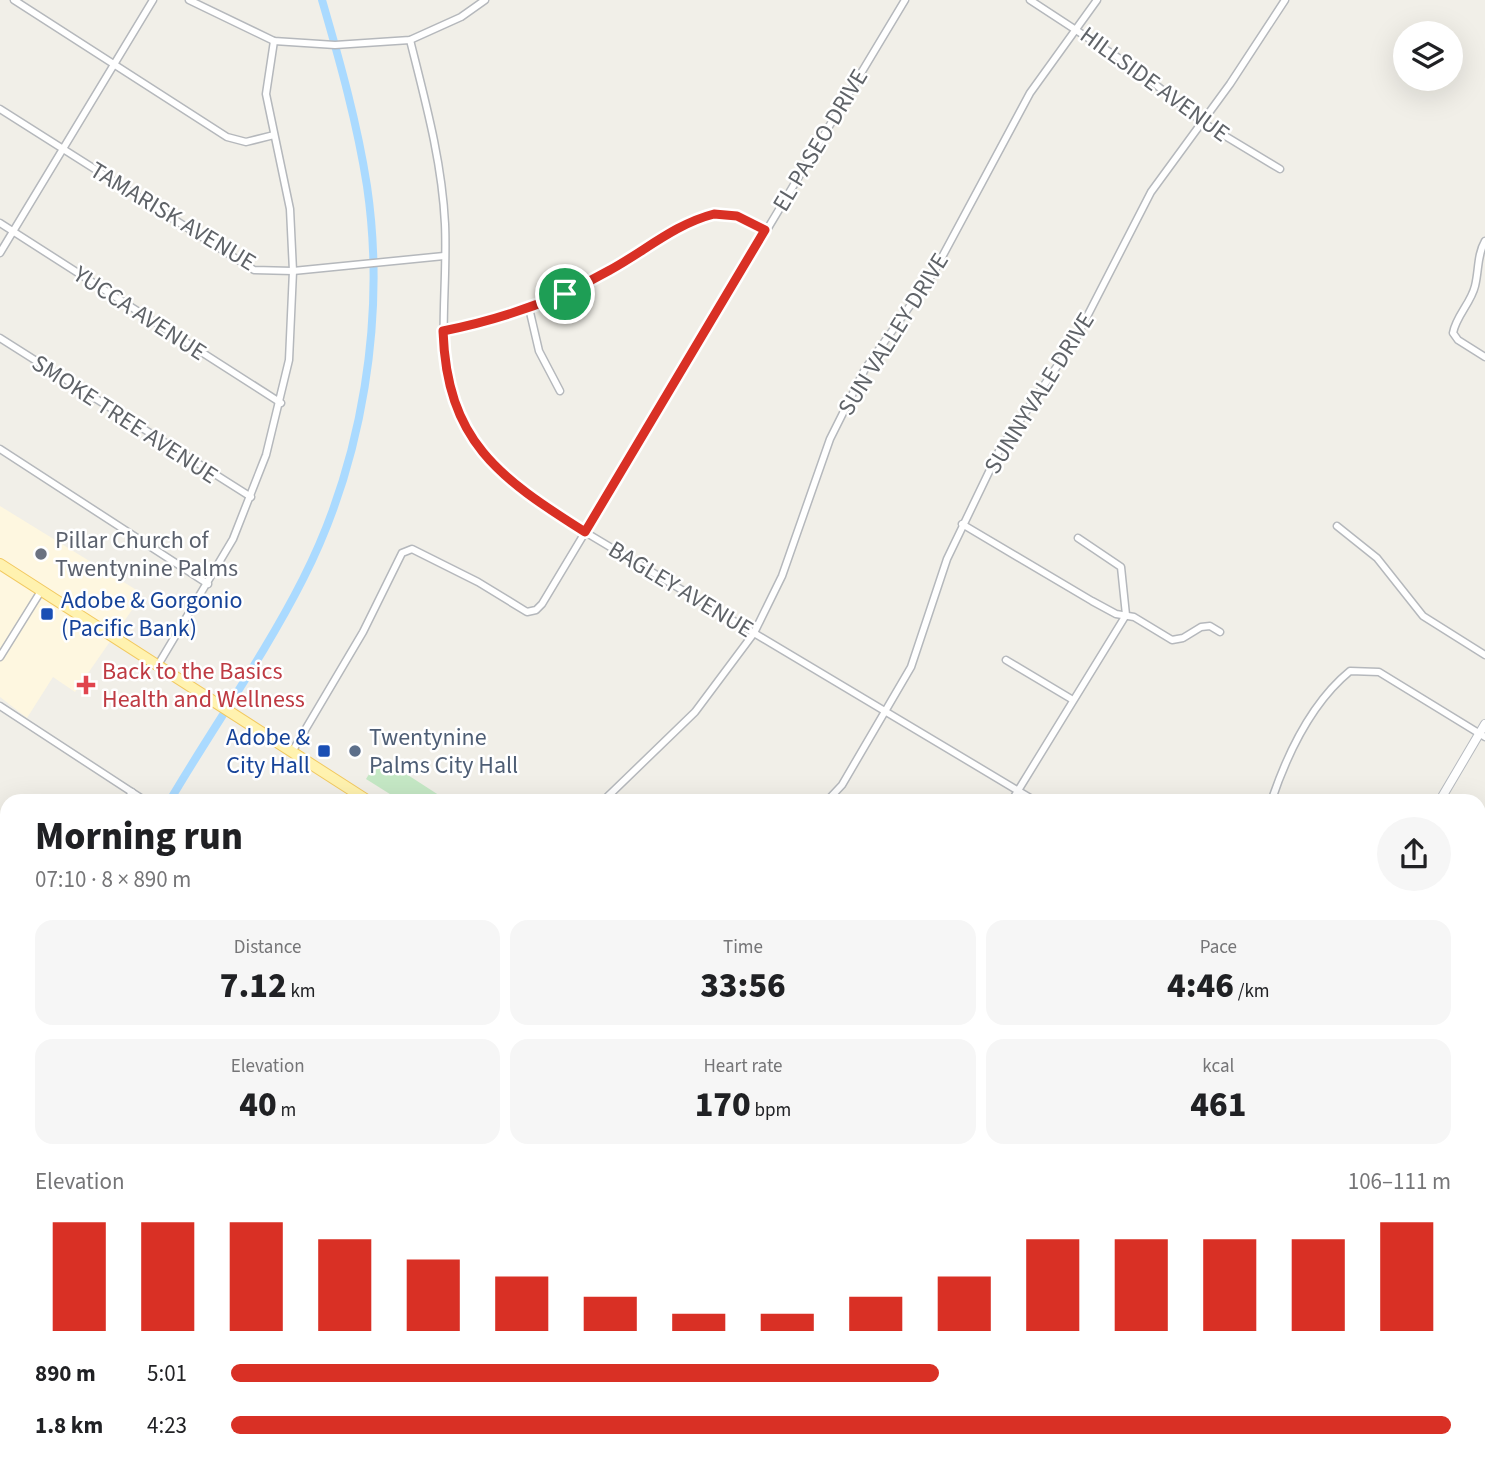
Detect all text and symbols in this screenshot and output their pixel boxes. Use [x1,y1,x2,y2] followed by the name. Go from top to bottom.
[1073,18,1237,151] street label: HILLSIDE AVENUE
[1393,21,1463,91] map controls
[1393,21,1463,91] button: layers
[764,62,877,218] street label: EL PASEO DRIVE
[83,153,262,280] street label: TAMARISK AVENUE
[829,246,957,422] street label: SUN VALLEY DRIVE
[65,257,213,370] street label: YUCCA AVENUE
[535,264,595,324] pin
[546,275,584,313] icon: arrive
[976,306,1103,481] street label: SUNNYVALE DRIVE
[25,346,225,493] street label: SMOKE TREE AVENUE
[55,523,238,586] place label: Pillar Church of Twentynine Palms
[602,532,760,647] street label: BAGLEY AVENUE
[33,546,49,562] marker: Pillar Church of Twentynine Palms
[61,583,242,646] place label: Adobe & Gorgonio (Pacific Bank)
[39,606,55,622] marker: Adobe & Gorgonio (Pacific Bank)
[102,654,305,717] place label: Back to the Basics Health and Wellness
[76,675,96,695] marker: Back to the Basics Health and Wellness
[226,720,310,783] place label: Adobe & City Hall
[369,720,518,783] place label: Twentynine Palms City Hall
[316,743,332,759] marker: Adobe & City Hall
[347,743,363,759] marker: Twentynine Palms City Hall
[35,810,243,864] text: Morning run
[1377,817,1451,891] button: share
[35,863,191,896] text: 07:10 · 8 × 890 m
[234,934,301,961] text: Distance
[723,934,763,961] text: Time
[1200,934,1237,961] text: Pace
[220,961,287,1011] text: 7.12
[700,961,786,1011] text: 33:56
[1167,961,1234,1011] text: 4:46
[287,978,316,1005] text: km
[1234,978,1270,1005] text: /km
[231,1053,305,1080] text: Elevation
[703,1053,782,1080] text: Heart rate
[1202,1053,1234,1080] text: kcal
[239,1080,277,1130] text: 40
[695,1080,751,1130] text: 170
[1190,1080,1246,1130] text: 461
[277,1097,296,1124] text: m
[751,1097,791,1124] text: bpm
[35,1165,125,1198] text: Elevation
[1348,1165,1451,1198] text: 106–111 m
[35,1357,96,1390] text: 890 m
[147,1357,187,1390] text: 5:01
[35,1409,103,1442] text: 1.8 km
[147,1409,187,1442] text: 4:23

